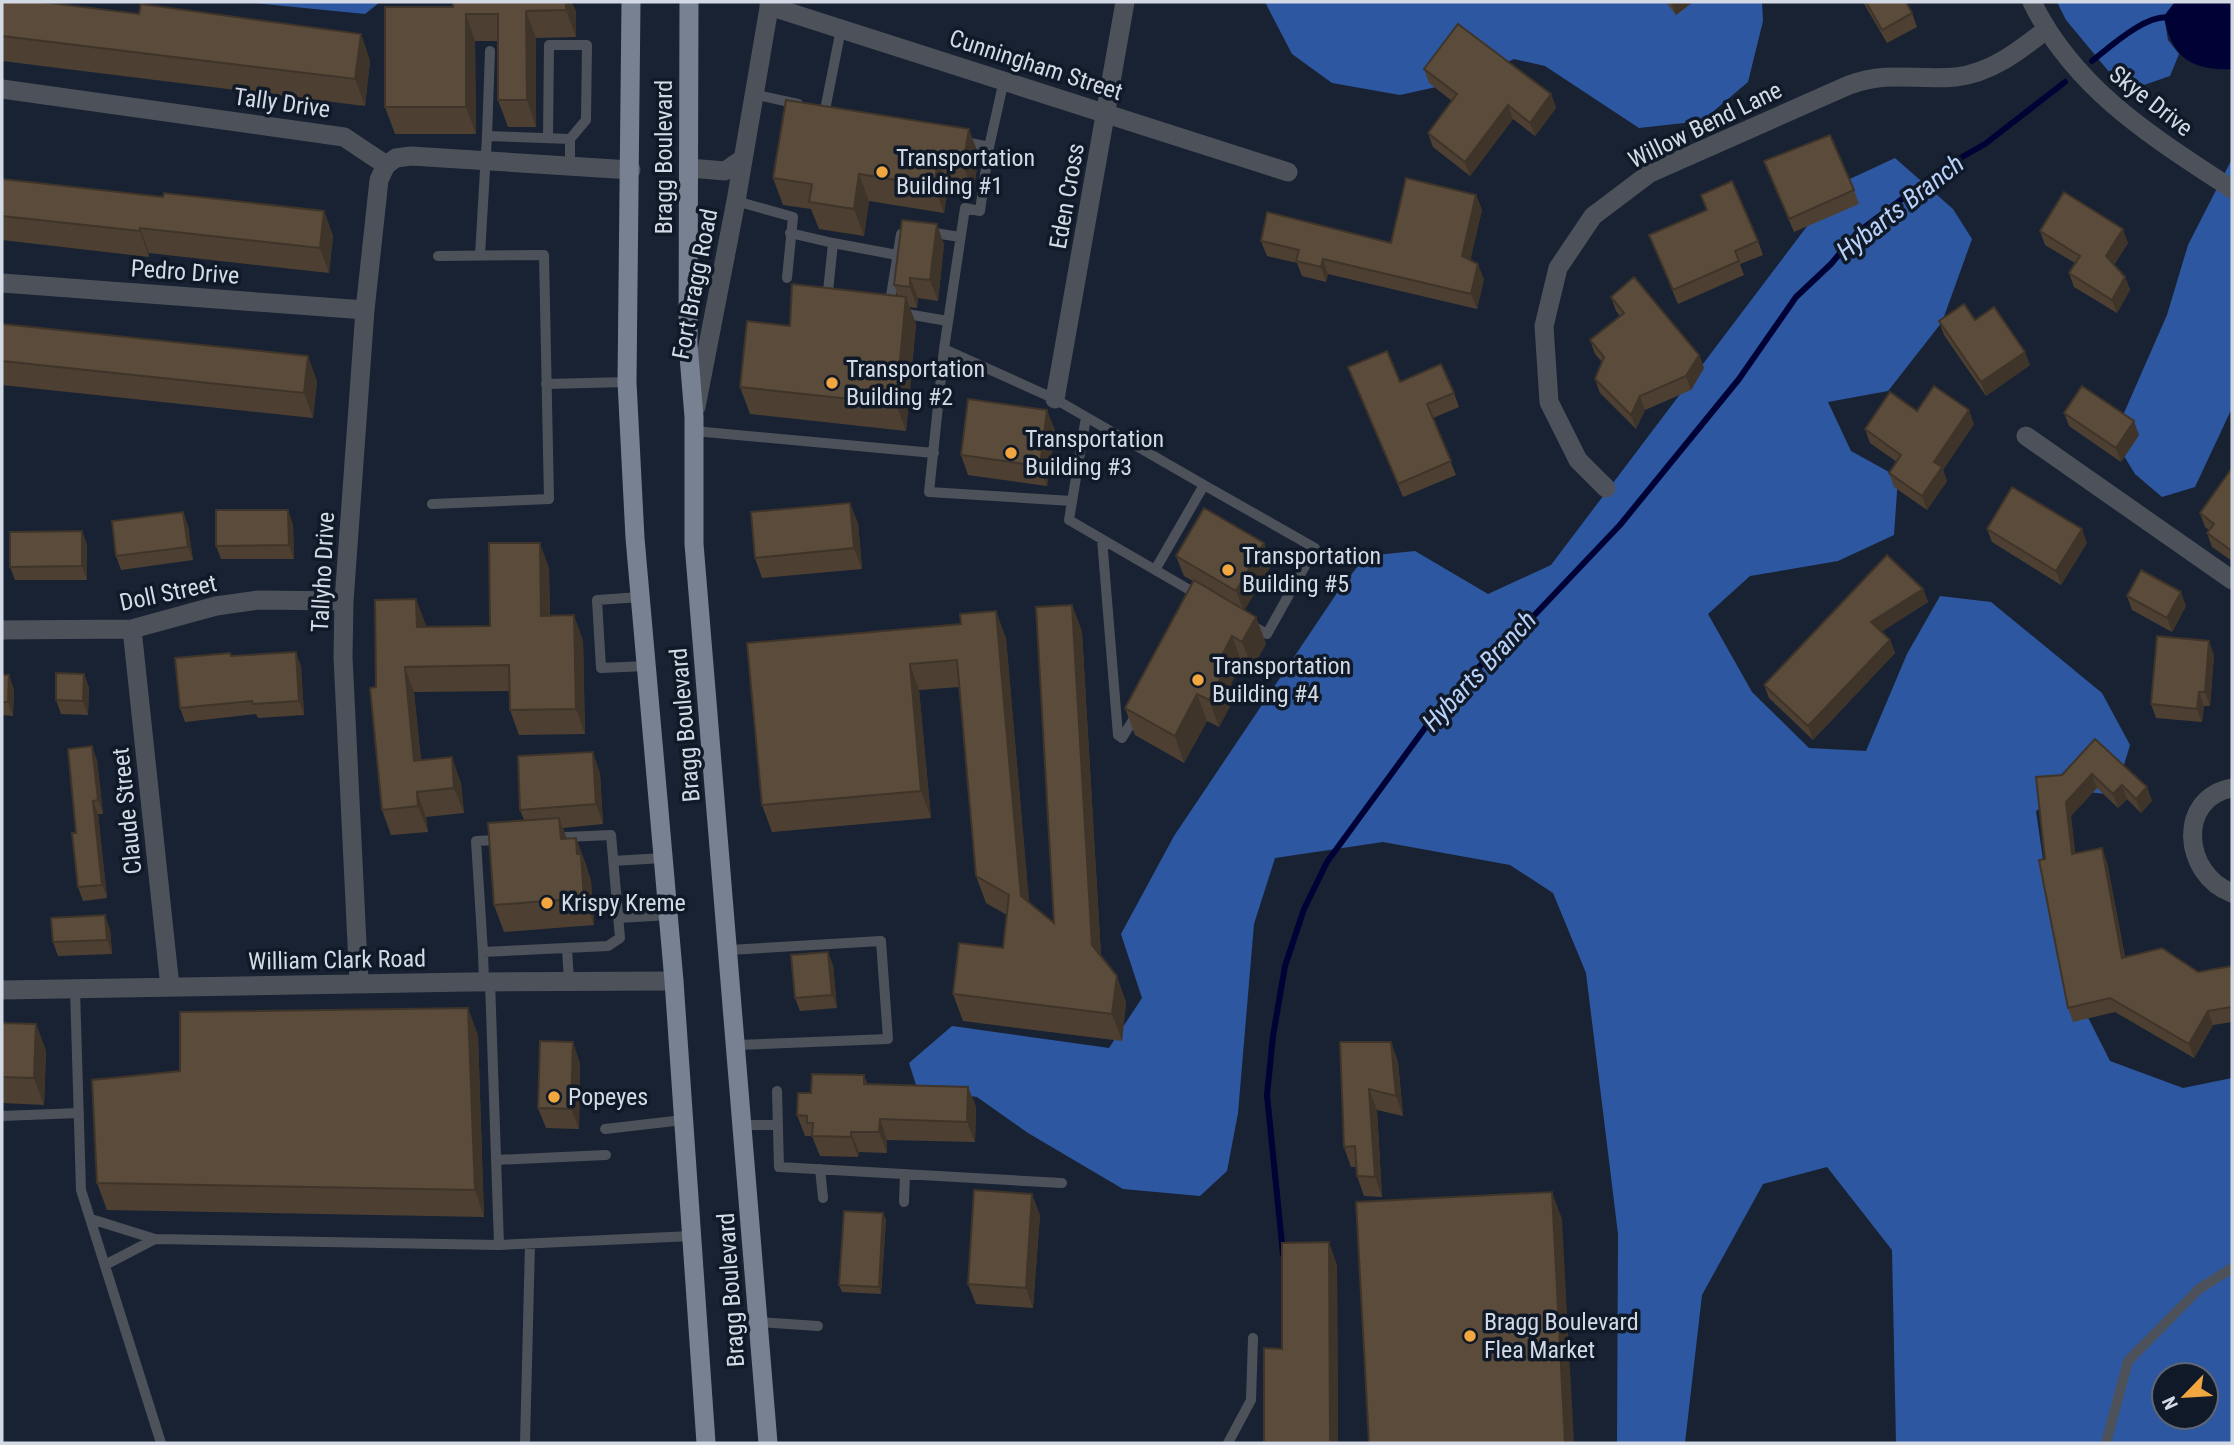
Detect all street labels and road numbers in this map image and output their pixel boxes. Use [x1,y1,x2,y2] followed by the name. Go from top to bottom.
[946,24,1126,106] street label: Cunningham Street
[2104,60,2198,142] street label: Skye Drive
[1624,76,1786,174] street label: Willow Bend Lane
[650,80,678,234] street label: Bragg Boulevard
[232,82,332,124] street label: Tally Drive
[1044,141,1090,251] street label: Eden Cross
[667,206,723,362] street label: Fort Bragg Road
[130,254,240,290] street label: Pedro Drive
[306,511,340,633] street label: Tallyho Drive
[117,569,219,617] street label: Doll Street
[664,647,706,803] street label: Bragg Boulevard
[106,746,148,876] street label: Claude Street
[248,944,426,976] street label: William Clark Road
[712,1212,750,1368] street label: Bragg Boulevard

